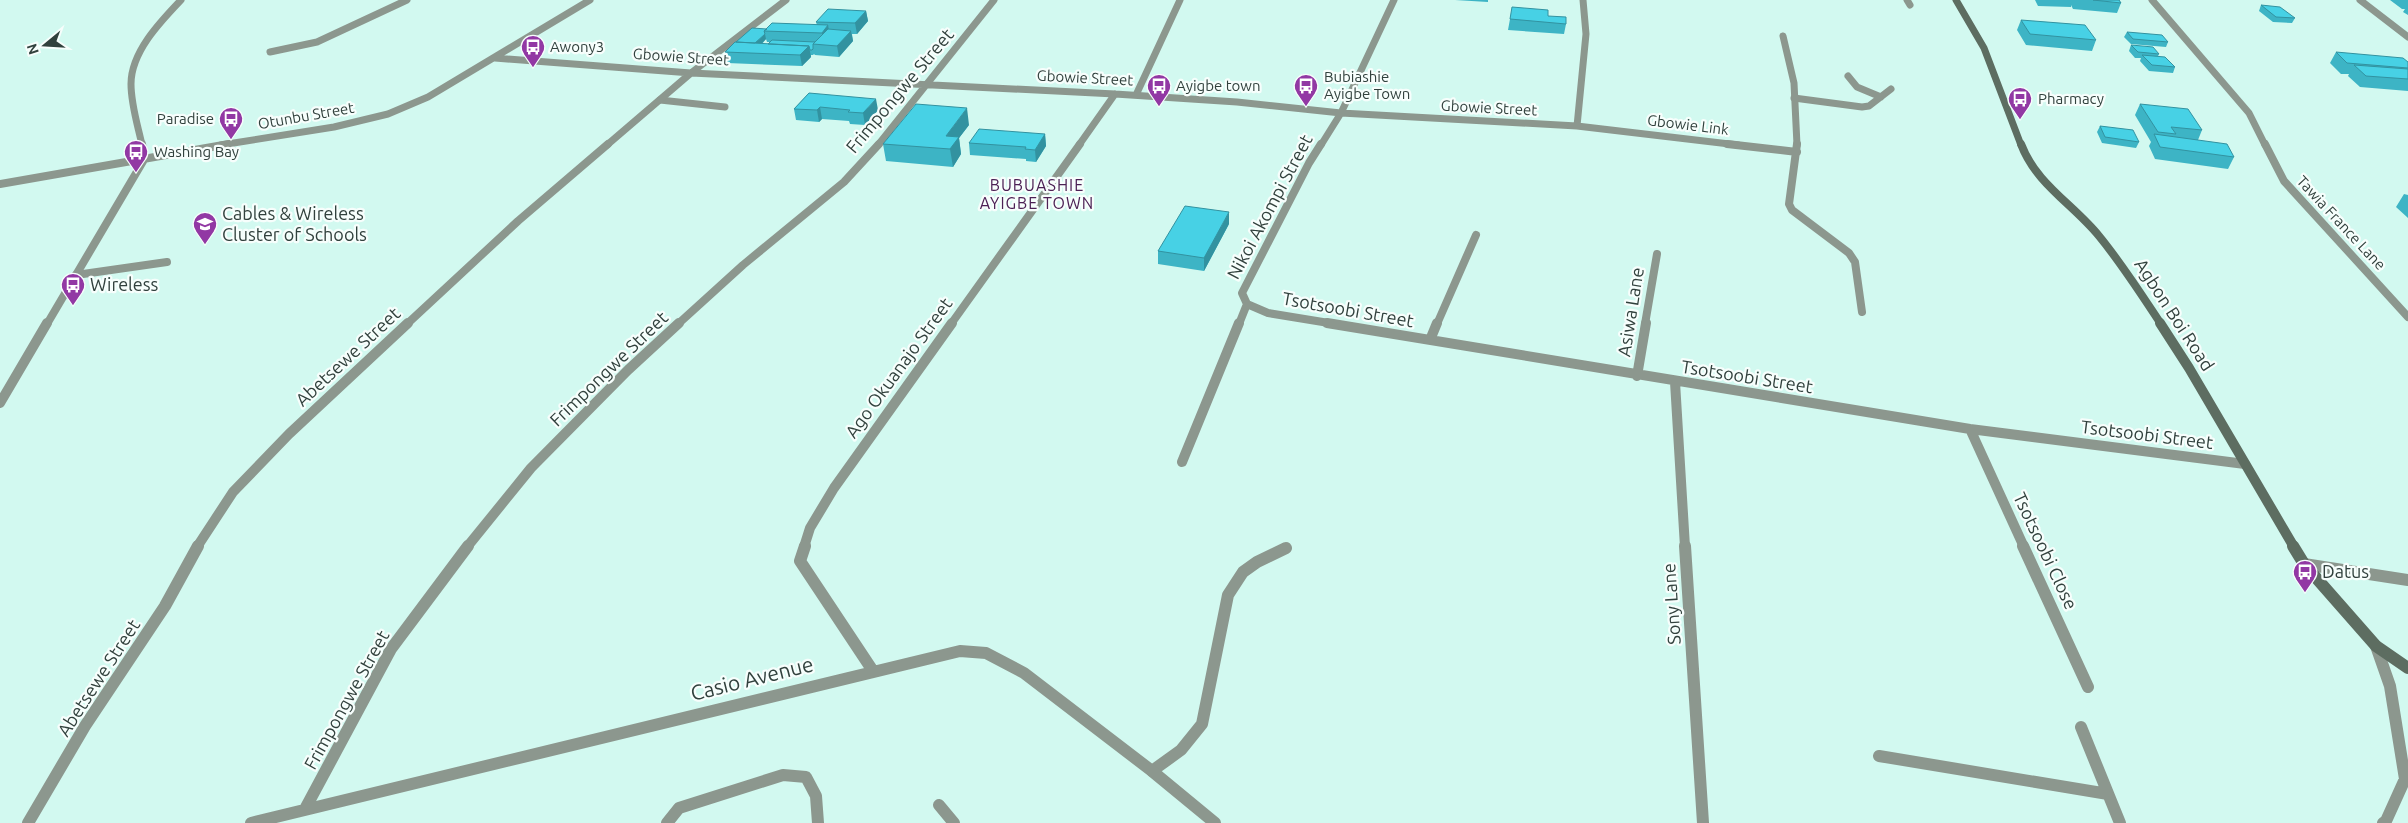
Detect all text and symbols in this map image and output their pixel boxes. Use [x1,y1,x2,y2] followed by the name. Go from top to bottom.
[20,20,70,70] north arrow
[841,24,957,156] street label: Frimpongwe Street
[520,34,546,68] bus stop icon: Awony3
[550,38,604,55] place label: Awony3
[23,42,42,56] text: N
[632,45,730,68] street label: Gbowie Street
[1036,66,1134,89] street label: Gbowie Street
[1324,68,1410,102] place label: Bubiashie Ayigbe Town
[1146,73,1172,107] bus stop icon: Ayigbe town
[1293,73,1319,107] bus stop icon: Bubiashie Ayigbe Town
[1176,77,1261,94] place label: Ayigbe town
[2007,86,2033,120] bus stop icon: Pharmacy
[2038,90,2104,107] place label: Pharmacy
[1440,96,1538,119] street label: Gbowie Street
[257,99,355,132] street label: Otunbu Street
[218,106,244,140] bus stop icon: Paradise
[157,110,214,127] place label: Paradise
[1646,111,1730,138] street label: Gbowie Link
[1223,131,1316,282] street label: Nikoi Akompi Street
[123,139,149,173] bus stop icon: Washing Bay
[154,143,239,160] place label: Washing Bay
[2293,172,2389,273] street label: Tawia France Lane
[980,176,1094,212] district label: BUBUASHIE AYIGBE TOWN
[222,203,367,244] place label: Cables & Wireless Cluster of Schools
[192,211,218,245] school or university icon: Cables & Wireless Cluster of Schools
[2131,255,2218,374] street label: Agbon Boi Road
[1613,266,1647,358] street label: Asiwa Lane
[60,272,86,306] bus stop icon: Wireless
[90,274,159,294] place label: Wireless
[1281,288,1415,330] street label: Tsotsoobi Street
[841,294,956,441] street label: Ago Okuanajo Street
[291,303,404,410] street label: Abetsewe Street
[545,307,671,430] street label: Frimpongwe Street
[1680,356,1814,396] street label: Tsotsoobi Street
[2080,416,2214,452] street label: Tsotsoobi Street
[2010,489,2082,612] street label: Tsotsoobi Close
[2292,559,2318,593] bus stop icon: Datus
[2322,561,2369,581] place label: Datus
[1658,563,1684,645] street label: Sony Lane
[53,615,143,740] street label: Abetsewe Street
[300,627,393,773] street label: Frimpongwe Street
[688,651,816,705] street label: Casio Avenue

